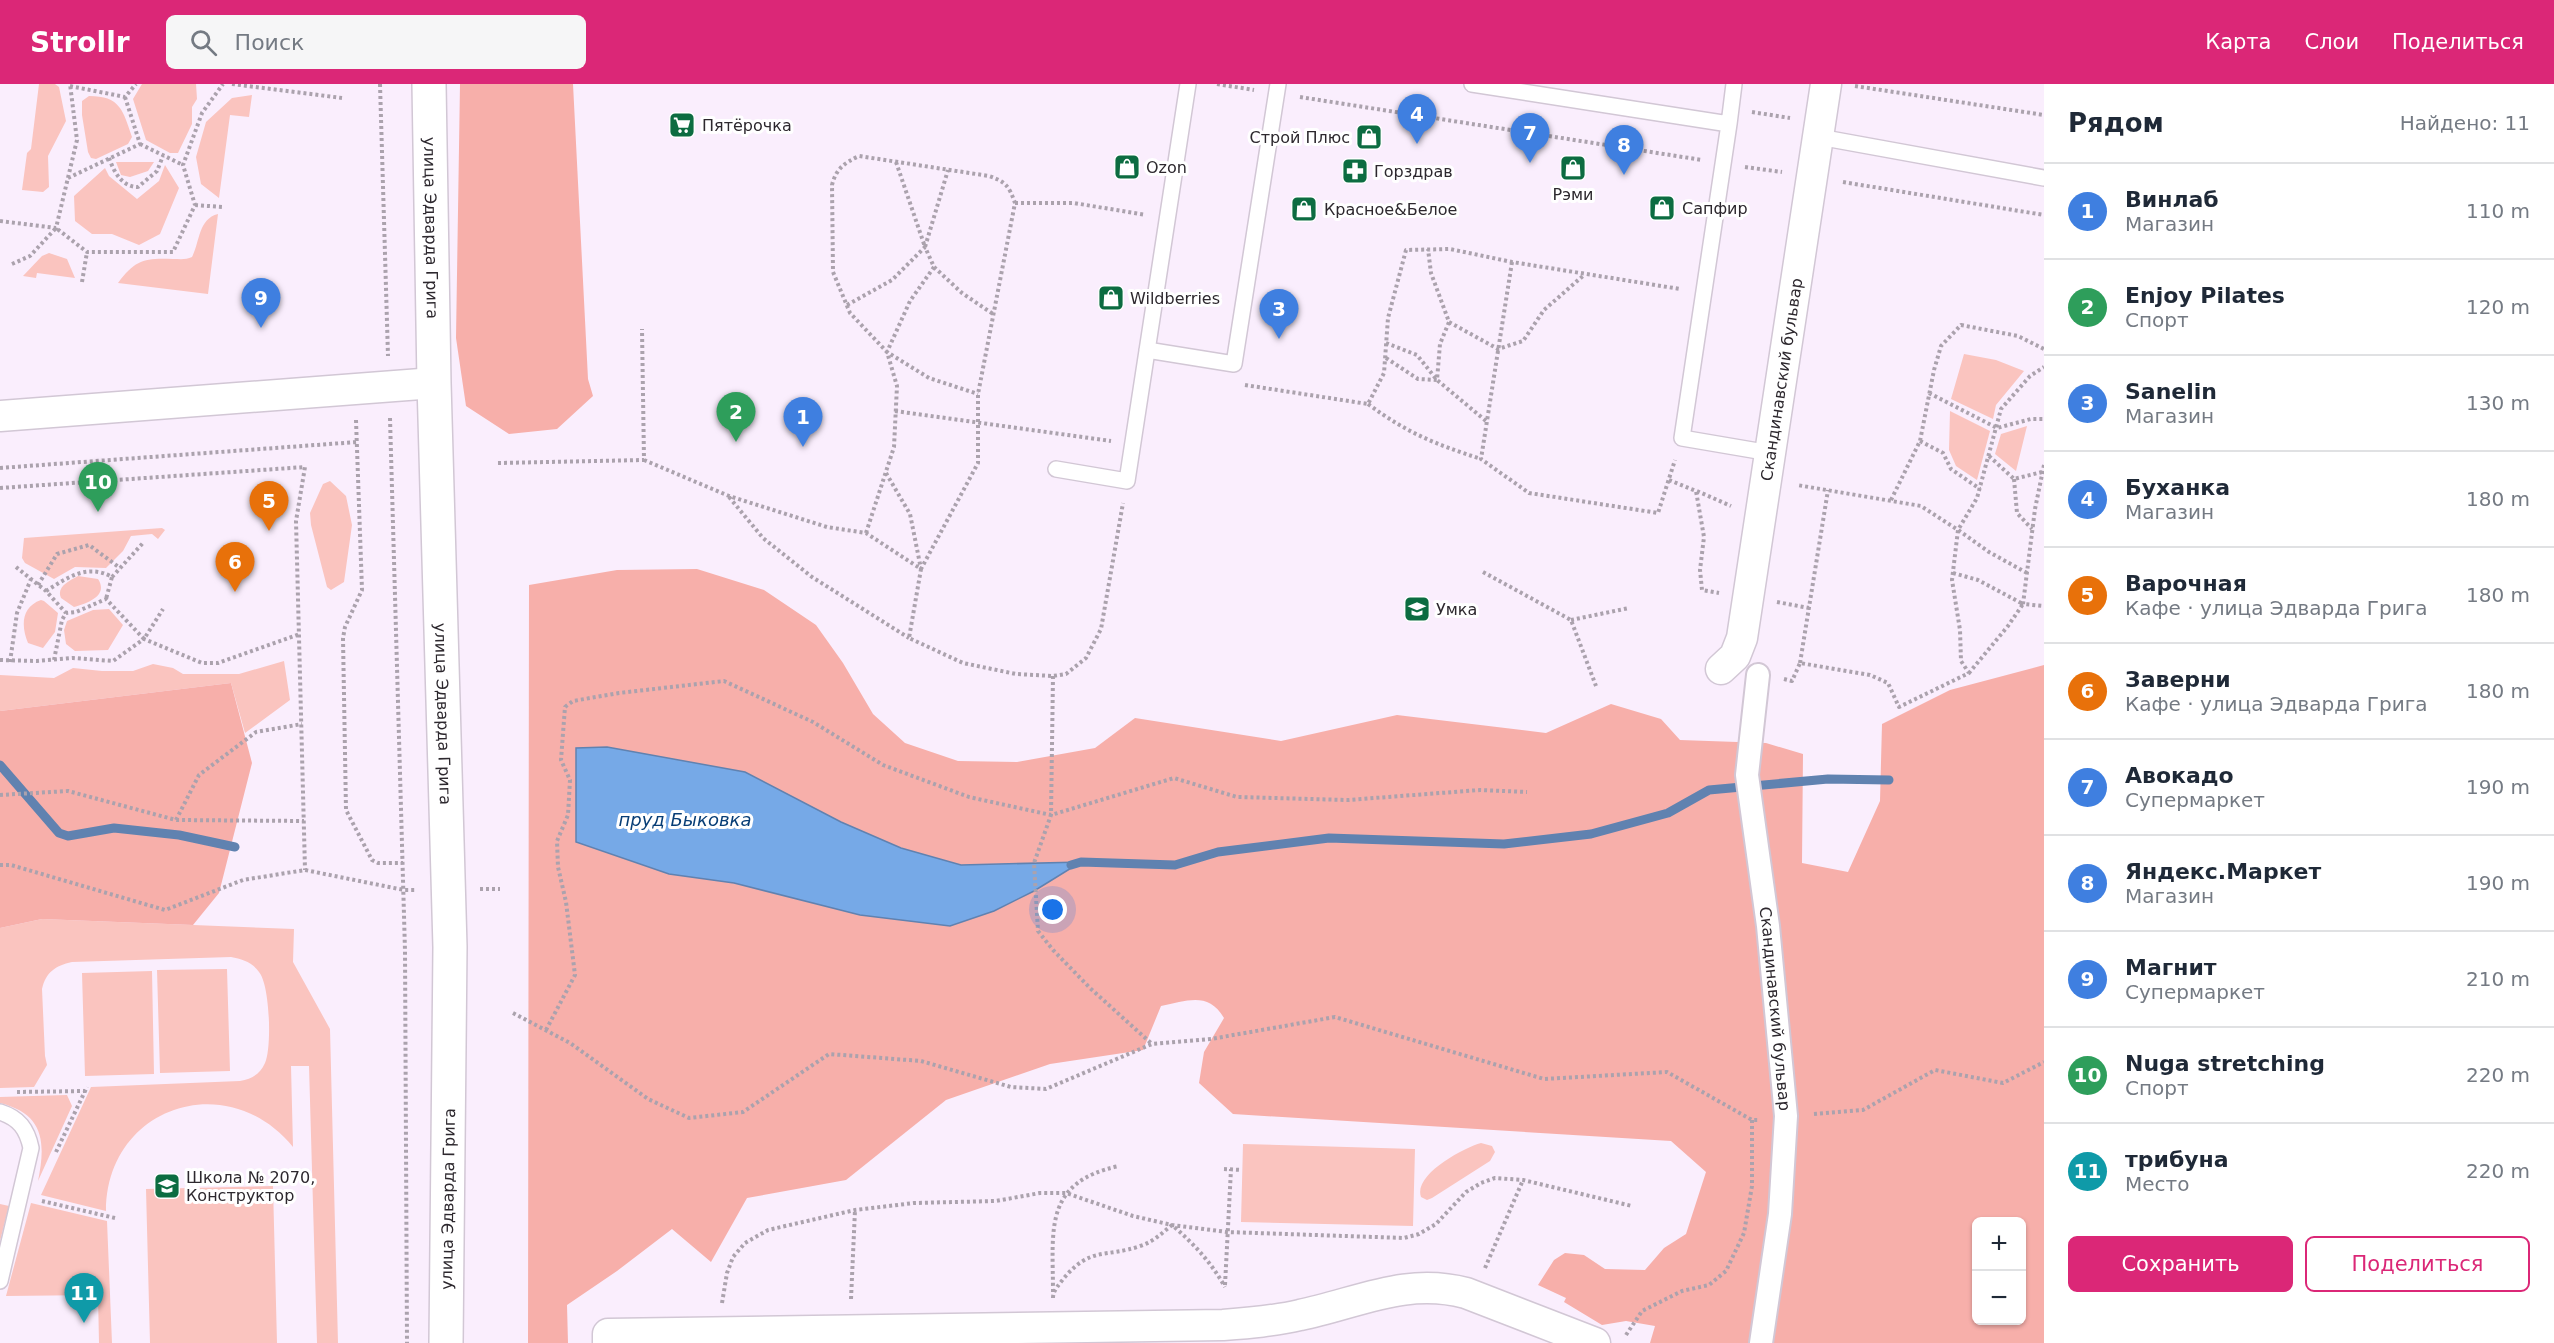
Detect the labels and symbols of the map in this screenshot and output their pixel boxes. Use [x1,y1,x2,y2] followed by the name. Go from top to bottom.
[1398,94,1436,144] pin: 4
[667,110,697,140] supermarket icon: Пятёрочка
[1510,113,1550,163] pin: 7
[702,116,792,135] place label: Пятёрочка
[1354,122,1384,152] shop icon: Строй Плюс
[1604,126,1644,175] pin: 8
[1250,128,1350,147] place label: Строй Плюс
[420,137,442,319] street label: улица Эдварда Грига
[1112,152,1142,182] shop icon: Ozon
[1558,153,1588,183] shop icon: Рэми
[1340,156,1370,186] pharmacy icon: Горздрав
[1146,158,1187,177] place label: Ozon
[1374,162,1453,181] place label: Горздрав
[1553,185,1593,204] place label: Рэми
[1647,193,1677,223] shop icon: Сапфир
[1289,194,1319,224] shop icon: Красное&Белое
[1682,199,1748,218] place label: Сапфир
[1324,200,1457,219] place label: Красное&Белое
[1756,277,1806,482] street label: Скандинавский бульвар
[242,278,280,328] pin: 9
[1096,283,1126,313] shop icon: Wildberries
[1130,289,1220,308] place label: Wildberries
[1260,290,1298,339] pin: 3
[716,392,756,442] pin: 2
[784,398,822,447] pin: 1
[78,462,118,512] pin: 10
[250,482,288,531] pin: 5
[216,542,254,592] pin: 6
[1402,594,1432,624] school or university icon: Умка
[1436,600,1477,619] place label: Умка
[431,623,455,805] street label: улица Эдварда Грига
[619,809,751,830] water label: пруд Быковка
[1038,895,1067,924] your location
[1756,905,1795,1112] street label: Скандинавский бульвар
[437,1108,459,1290] street label: улица Эдварда Грига
[186,1168,315,1205] place label: Школа № 2070, Конструктор
[152,1171,182,1201] school or university icon: Школа № 2070, Конструктор
[64,1274,104,1323] pin: 11

